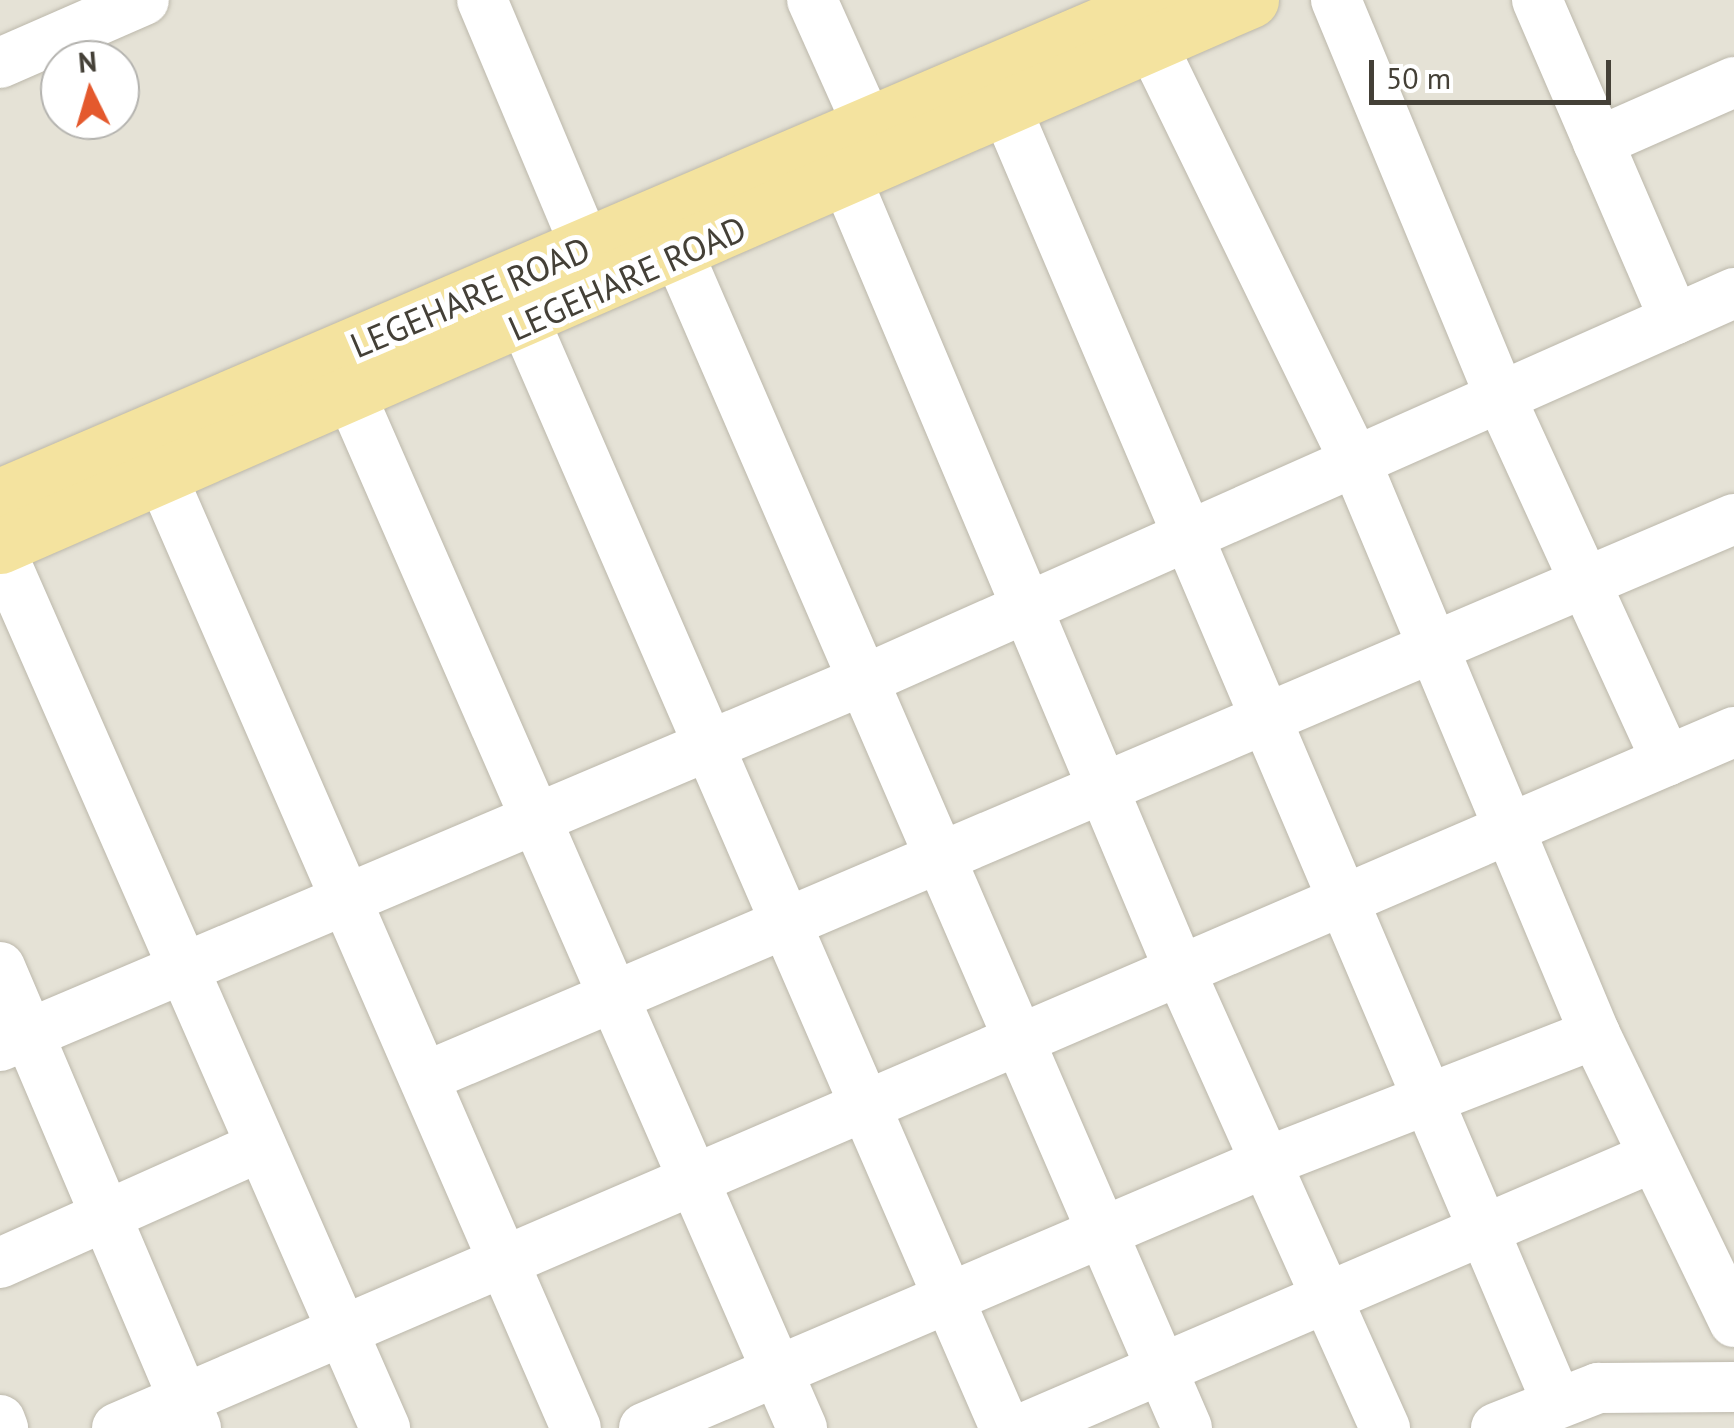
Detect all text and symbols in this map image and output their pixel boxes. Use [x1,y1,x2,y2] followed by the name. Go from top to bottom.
[40,40,140,140] north arrow
[1374,40,1616,102] scale bar
[77,42,98,81] text: N
[1386,58,1451,97] text: 50 m
[502,207,752,349] street label: LEGEHARE ROAD
[344,228,596,366] street label: LEGEHARE ROAD

